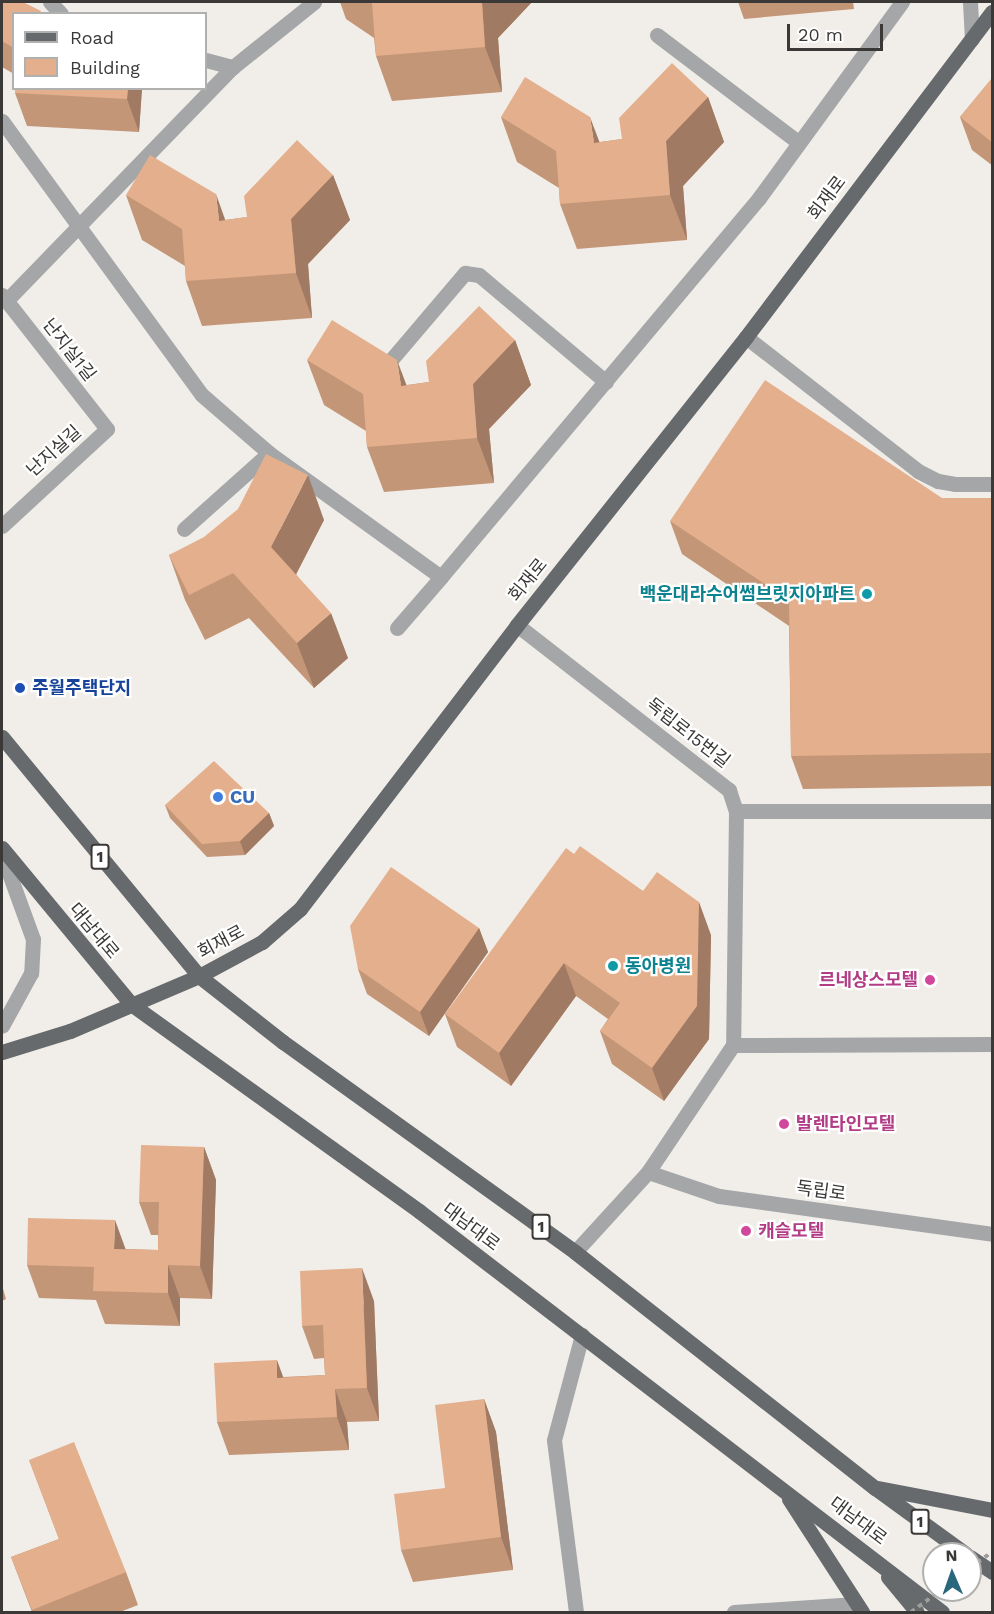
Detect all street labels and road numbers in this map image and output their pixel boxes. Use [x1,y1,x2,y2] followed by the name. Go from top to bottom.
[803,172,851,224] street label: 회재로
[38,314,100,386] street label: 난지실1길
[22,421,86,481] street label: 난지실길
[504,554,552,606] street label: 회재로
[642,694,734,772] street label: 독립로15번길
[90,844,110,870] road number: 1
[64,899,124,963] street label: 대남대로
[194,921,248,963] street label: 회재로
[795,1177,847,1205] street label: 독립로
[438,1198,504,1256] street label: 대남대로
[530,1214,552,1240] road number: 1
[825,1492,891,1550] street label: 대남대로
[910,1509,930,1535] road number: 1

